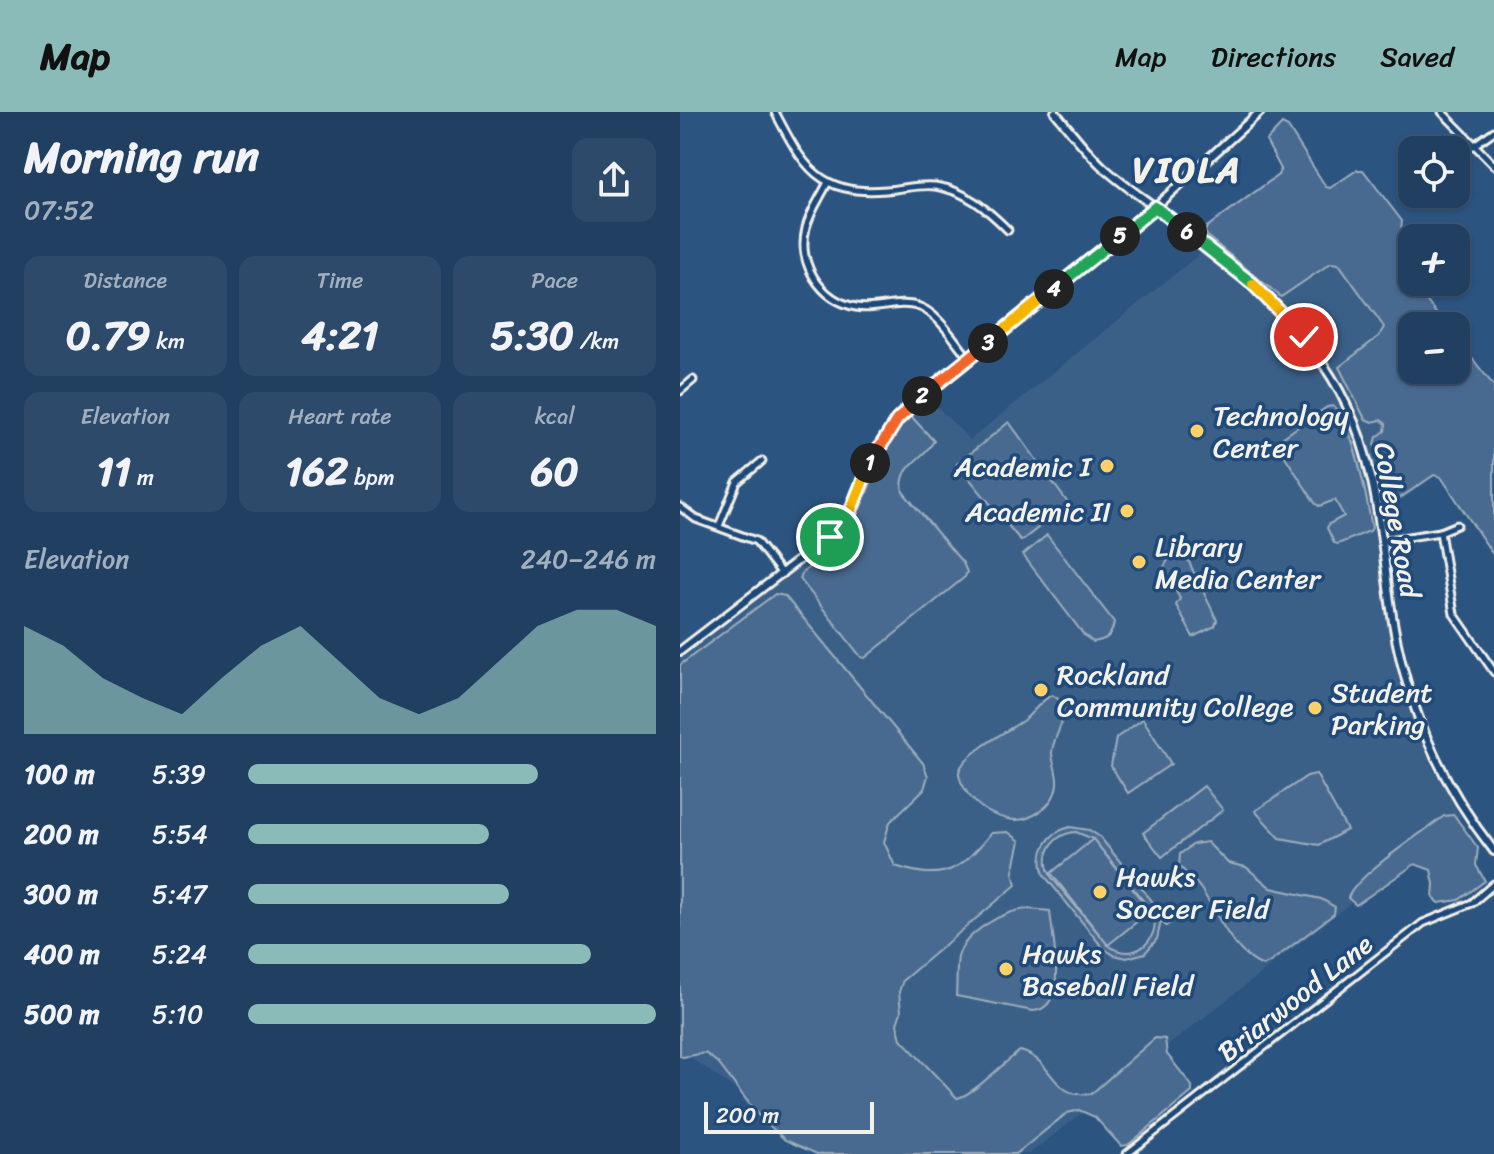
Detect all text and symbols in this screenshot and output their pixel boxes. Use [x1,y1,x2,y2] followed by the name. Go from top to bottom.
[40,23,110,90] text: Map
[1115,32,1167,81] text: Map
[1211,32,1336,81] text: Directions
[1380,32,1454,81] text: Saved
[24,118,259,196] text: Morning run
[1398,136,1470,384] map controls
[1398,136,1470,208] button: locate
[572,138,656,222] button: share
[1132,138,1242,202] district label: VIOLA
[24,187,94,233] text: 07:52
[1167,212,1207,252] pin: 6
[1181,212,1193,251] text: 6
[1100,216,1140,256] pin: 5
[1113,216,1127,255] text: 5
[1398,224,1470,296] button: +
[84,261,167,300] text: Distance
[317,261,363,300] text: Time
[531,261,578,300] text: Pace
[1034,269,1074,309] pin: 4
[1047,269,1061,308] text: 4
[66,300,151,371] text: 0.79
[301,300,379,371] text: 4:21
[490,300,574,371] text: 5:30
[1270,303,1338,371] pin
[1398,312,1470,384] button: −
[1282,315,1326,359] icon: check
[151,322,185,361] text: km
[574,322,619,361] text: /km
[968,323,1008,363] pin: 3
[982,323,994,362] text: 3
[902,376,942,416] pin: 2
[916,376,928,415] text: 2
[1213,391,1349,472] place label: Technology Center
[81,397,170,436] text: Elevation
[288,397,392,436] text: Heart rate
[535,397,575,436] text: kcal
[1188,422,1206,440] marker: Technology Center
[97,436,131,507] text: 11
[285,436,348,507] text: 162
[531,436,579,507] text: 60
[1359,438,1435,604] street label: College Road
[953,442,1093,491] place label: Academic I
[850,443,890,483] pin: 1
[865,443,875,482] text: 1
[1098,457,1116,475] marker: Academic I
[131,458,154,497] text: m
[348,458,395,497] text: bpm
[964,487,1111,536] place label: Academic II
[1118,502,1136,520] marker: Academic II
[796,503,864,571] pin
[808,515,852,559] icon: arrive
[1155,522,1322,603] place label: Library Media Center
[24,536,129,582] text: Elevation
[521,536,656,582] text: 240–246 m
[1130,553,1148,571] marker: Library Media Center
[1057,650,1293,731] place label: Rockland Community College
[1331,668,1432,749] place label: Student Parking
[1032,681,1050,699] marker: Rockland Community College
[1306,699,1324,717] marker: Student Parking
[24,751,95,797] text: 100 m
[152,751,206,797] text: 5:39
[24,811,99,857] text: 200 m
[152,811,208,857] text: 5:54
[1116,852,1271,933] place label: Hawks Soccer Field
[24,871,98,917] text: 300 m
[152,871,207,917] text: 5:47
[1091,883,1109,901] marker: Hawks Soccer Field
[1206,921,1384,1075] street label: Briarwood Lane
[1022,929,1196,1010] place label: Hawks Baseball Field
[24,931,100,977] text: 400 m
[152,931,207,977] text: 5:24
[997,960,1015,978] marker: Hawks Baseball Field
[24,991,99,1037] text: 500 m
[152,991,203,1037] text: 5:10
[716,1096,779,1135] text: 200 m
[704,1098,874,1134] scale bar

